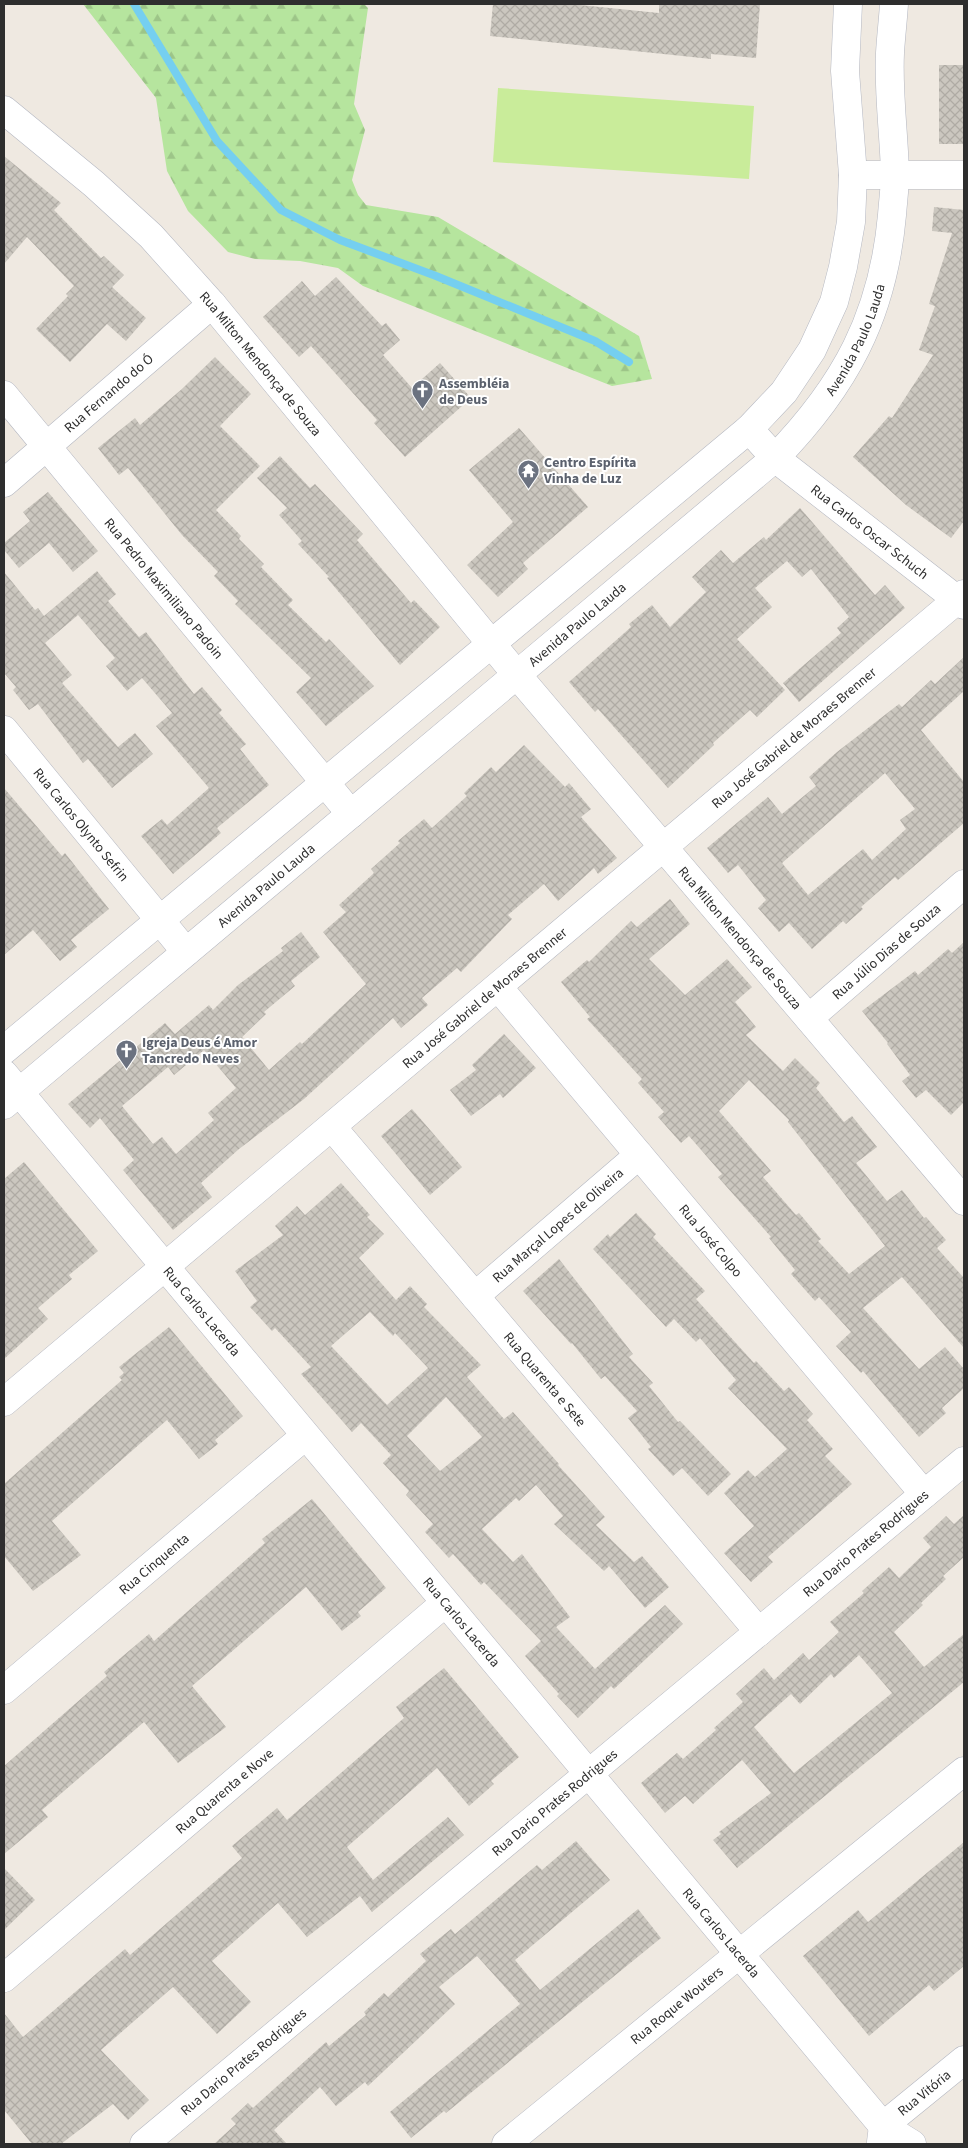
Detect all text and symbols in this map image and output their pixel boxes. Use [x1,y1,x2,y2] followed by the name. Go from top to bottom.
[821,282,891,400] street label: Avenida Paulo Lauda
[194,287,326,441] street label: Rua Milton Mendonça de Souza
[60,350,158,438] street label: Rua Fernando do Ó
[438,374,509,410] place label: Assembléia de Deus
[411,379,435,410] church icon: Assembléia de Deus
[543,453,636,489] place label: Centro Espírita Vinha de Luz
[516,458,540,489] temple icon: Centro Espírita Vinha de Luz
[806,480,932,585] street label: Rua Carlos Oscar Schuch
[99,514,228,664] street label: Rua Pedro Maximiliano Padoin
[524,578,631,672] street label: Avenida Paulo Lauda
[707,663,881,814] street label: Rua José Gabriel de Moraes Brenner
[28,764,133,886] street label: Rua Carlos Olynto Sefrin
[213,839,320,933] street label: Avenida Paulo Lauda
[673,862,806,1014] street label: Rua Milton Mendonça de Souza
[828,899,946,1005] street label: Rua Júlio Dias de Souza
[398,923,572,1074] street label: Rua José Gabriel de Moraes Brenner
[142,1033,257,1069] place label: Igreja Deus é Amor Tancredo Neves
[114,1038,138,1069] church icon: Igreja Deus é Amor Tancredo Neves
[488,1164,628,1288] street label: Rua Marçal Lopes de Oliveira
[674,1200,747,1282] street label: Rua José Colpo
[158,1262,245,1361] street label: Rua Carlos Lacerda
[498,1328,590,1431] street label: Rua Quarenta e Sete
[799,1485,934,1602] street label: Rua Dario Prates Rodrigues
[115,1529,194,1600] street label: Rua Cinquenta
[418,1573,505,1672] street label: Rua Carlos Lacerda
[172,1744,278,1839] street label: Rua Quarenta e Nove
[488,1745,622,1861] street label: Rua Dario Prates Rodrigues
[677,1884,764,1983] street label: Rua Carlos Lacerda
[627,1962,728,2050] street label: Rua Roque Wouters
[176,2004,311,2121] street label: Rua Dario Prates Rodrigues
[894,2066,956,2121] street label: Rua Vitória

